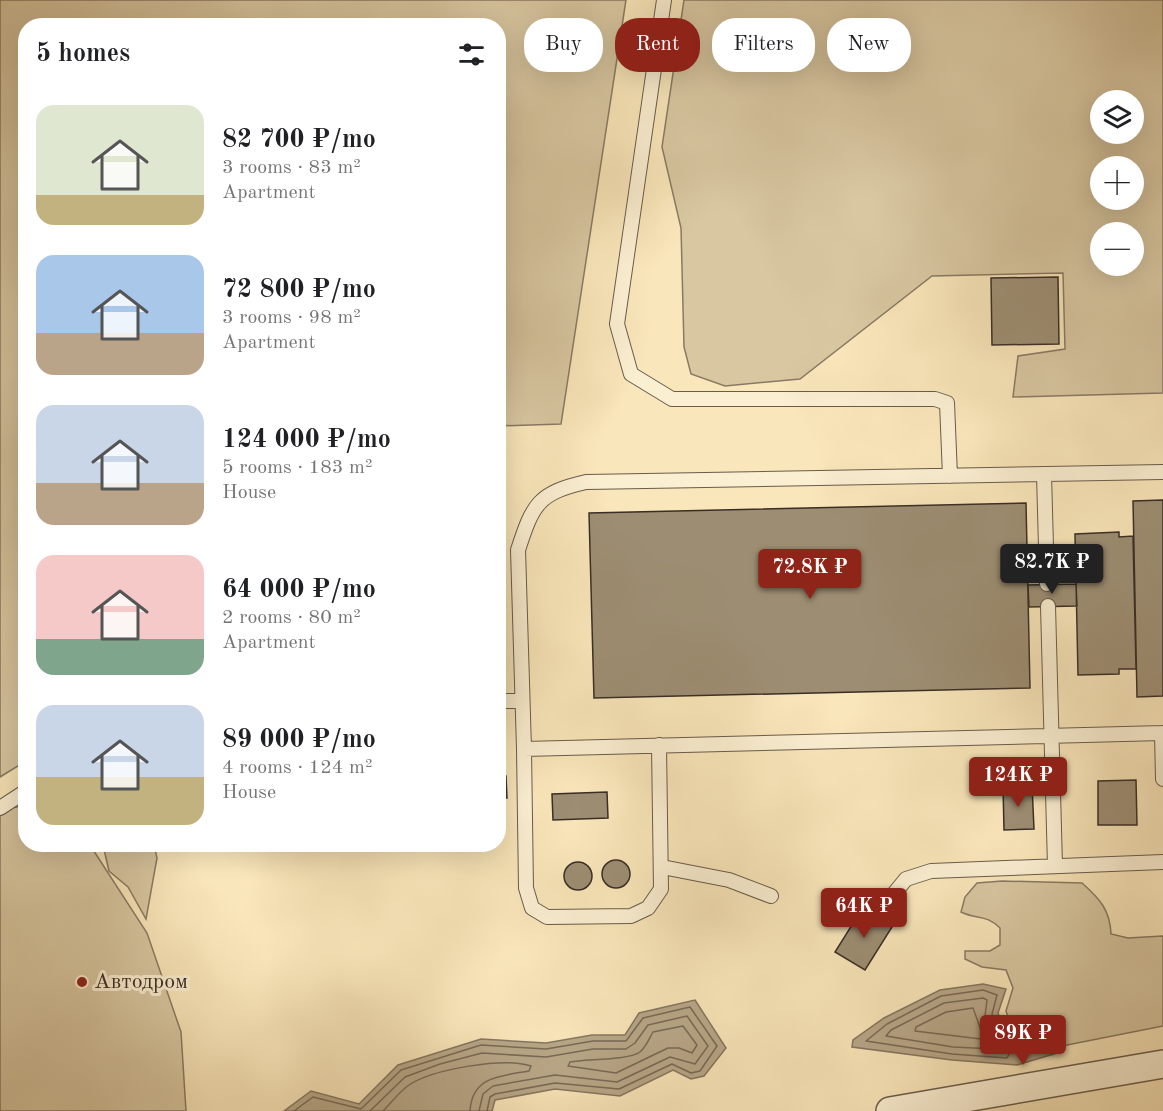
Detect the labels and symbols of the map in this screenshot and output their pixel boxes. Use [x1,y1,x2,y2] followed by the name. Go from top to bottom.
[997,544,1107,595] pin: 82.7K ₽
[755,549,865,600] pin: 72.8K ₽
[969,757,1067,808] pin: 124K ₽
[822,888,906,939] pin: 64K ₽
[94,971,188,993] place label: Автодром
[75,975,89,989] marker: Автодром
[981,1015,1065,1066] pin: 89K ₽

